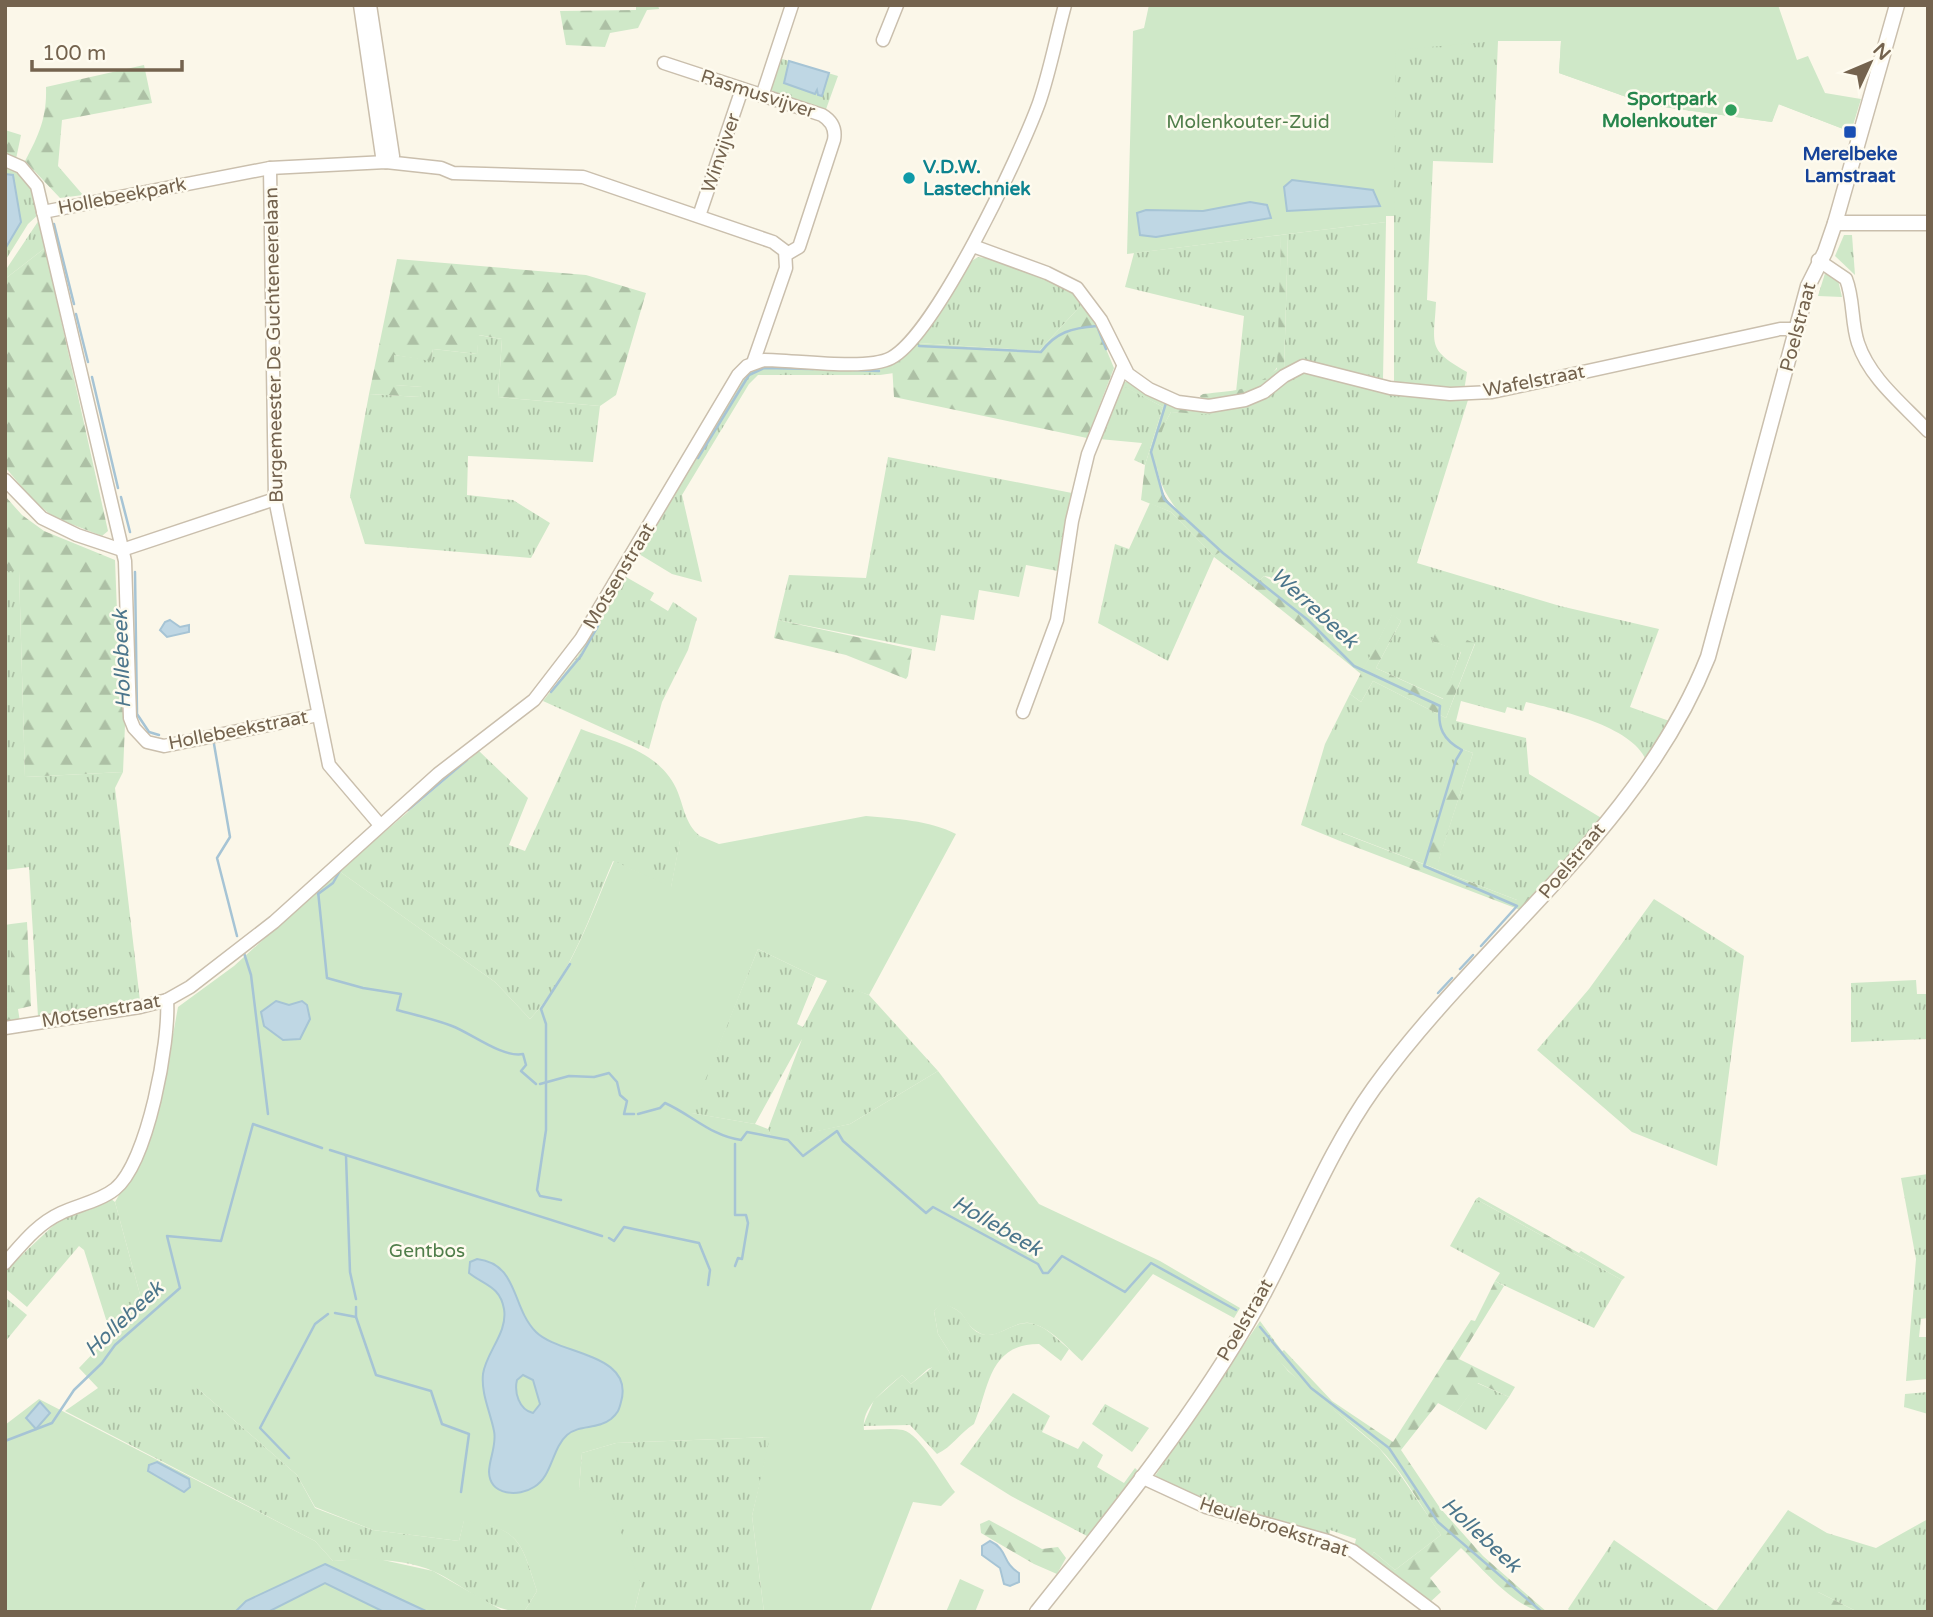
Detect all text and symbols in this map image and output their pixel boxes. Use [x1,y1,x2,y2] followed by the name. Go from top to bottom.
[32,28,182,72] scale bar
[1835,28,1905,98] north arrow
[1868,39,1895,65] text: N
[42,41,106,66] text: 100 m
[698,65,819,123] street label: Rasmusvijver
[1602,88,1718,132] place label: Sportpark Molenkouter
[1723,102,1739,118] marker: Sportpark Molenkouter
[697,110,745,196] street label: Winvijver
[1166,111,1330,133] park label: Molenkouter-Zuid
[1842,124,1858,140] marker: Merelbeke Lamstraat
[1802,143,1898,187] place label: Merelbeke Lamstraat
[923,156,1031,200] place label: V.D.W. Lastechniek
[901,170,917,186] marker: V.D.W. Lastechniek
[56,173,188,219] street label: Hollebeekpark
[260,187,288,503] street label: Burgemeester De Guchteneerelaan
[1776,280,1820,374] street label: Poelstraat
[1481,360,1587,402] street label: Wafelstraat
[579,519,659,633] street label: Motsenstraat
[1265,562,1364,655] water label: Werrebeek
[108,607,136,709] water label: Hollebeek
[166,706,310,754] street label: Hollebeekstraat
[1534,819,1610,903] street label: Poelstraat
[40,990,162,1032] street label: Motsenstraat
[948,1190,1048,1262] water label: Hollebeek
[389,1240,465,1262] park label: Gentbos
[79,1275,170,1362] water label: Hollebeek
[1213,1275,1277,1365] street label: Poelstraat
[1436,1492,1527,1579] water label: Hollebeek
[1197,1493,1351,1561] street label: Heulebroekstraat

